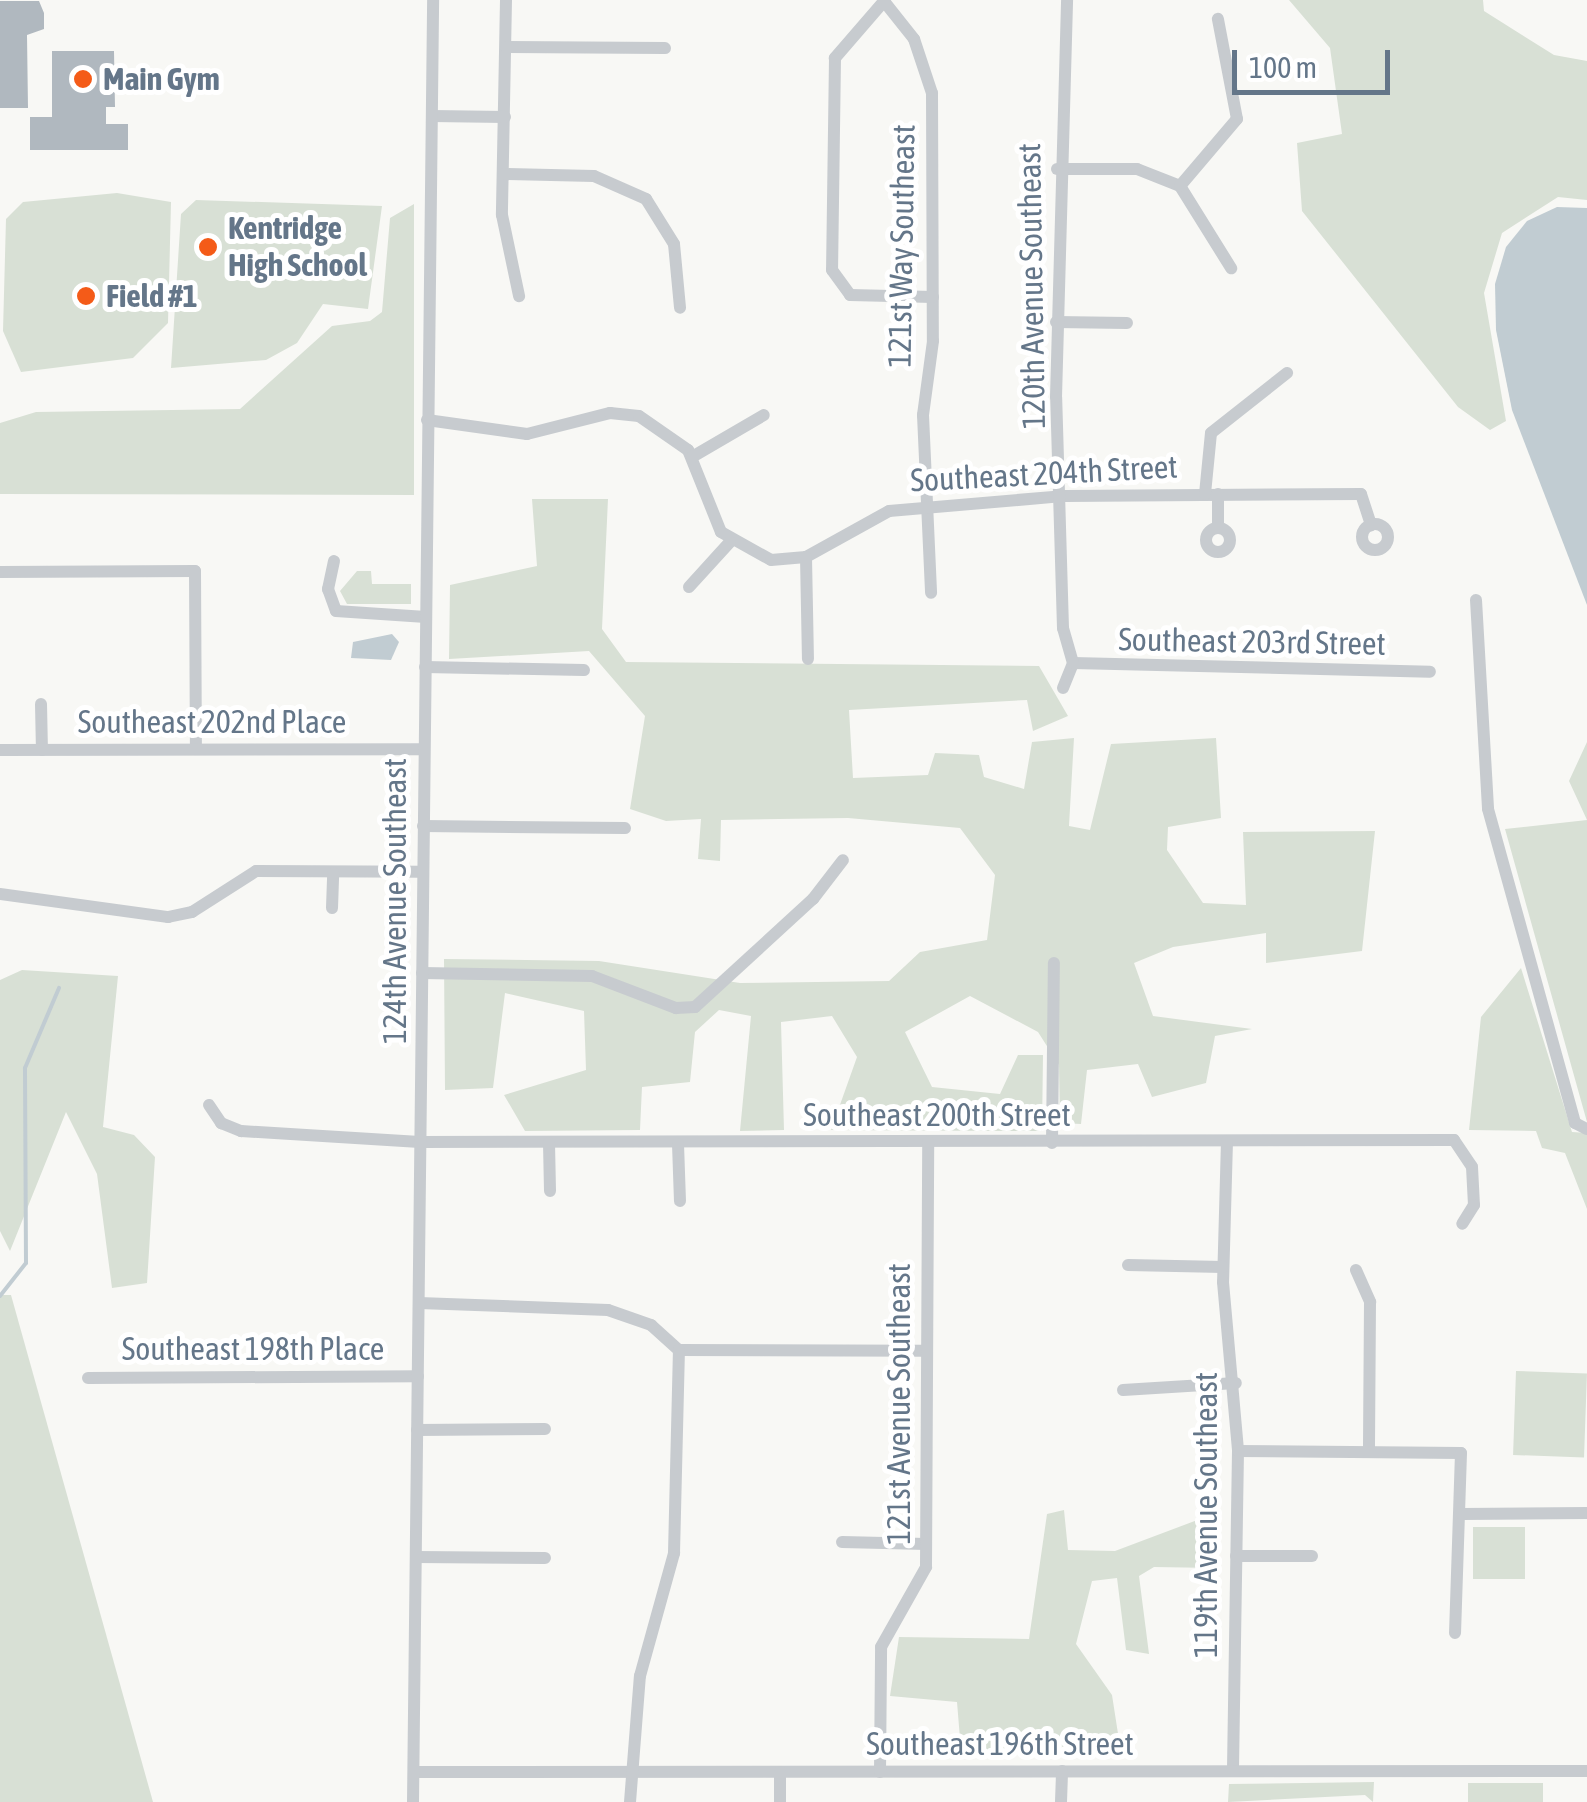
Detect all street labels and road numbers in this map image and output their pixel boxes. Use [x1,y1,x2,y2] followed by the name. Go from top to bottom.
[881,124,923,368] street label: 121st Way Southeast
[1010,143,1054,429] street label: 120th Avenue Southeast
[909,448,1179,500] street label: Southeast 204th Street
[1118,620,1386,664] street label: Southeast 203rd Street
[78,703,346,741] street label: Southeast 202nd Place
[376,758,414,1044] street label: 124th Avenue Southeast
[803,1096,1071,1134] street label: Southeast 200th Street
[880,1263,918,1545] street label: 121st Avenue Southeast
[122,1330,384,1368] street label: Southeast 198th Place
[1187,1372,1225,1658] street label: 119th Avenue Southeast
[866,1725,1134,1763] street label: Southeast 196th Street

